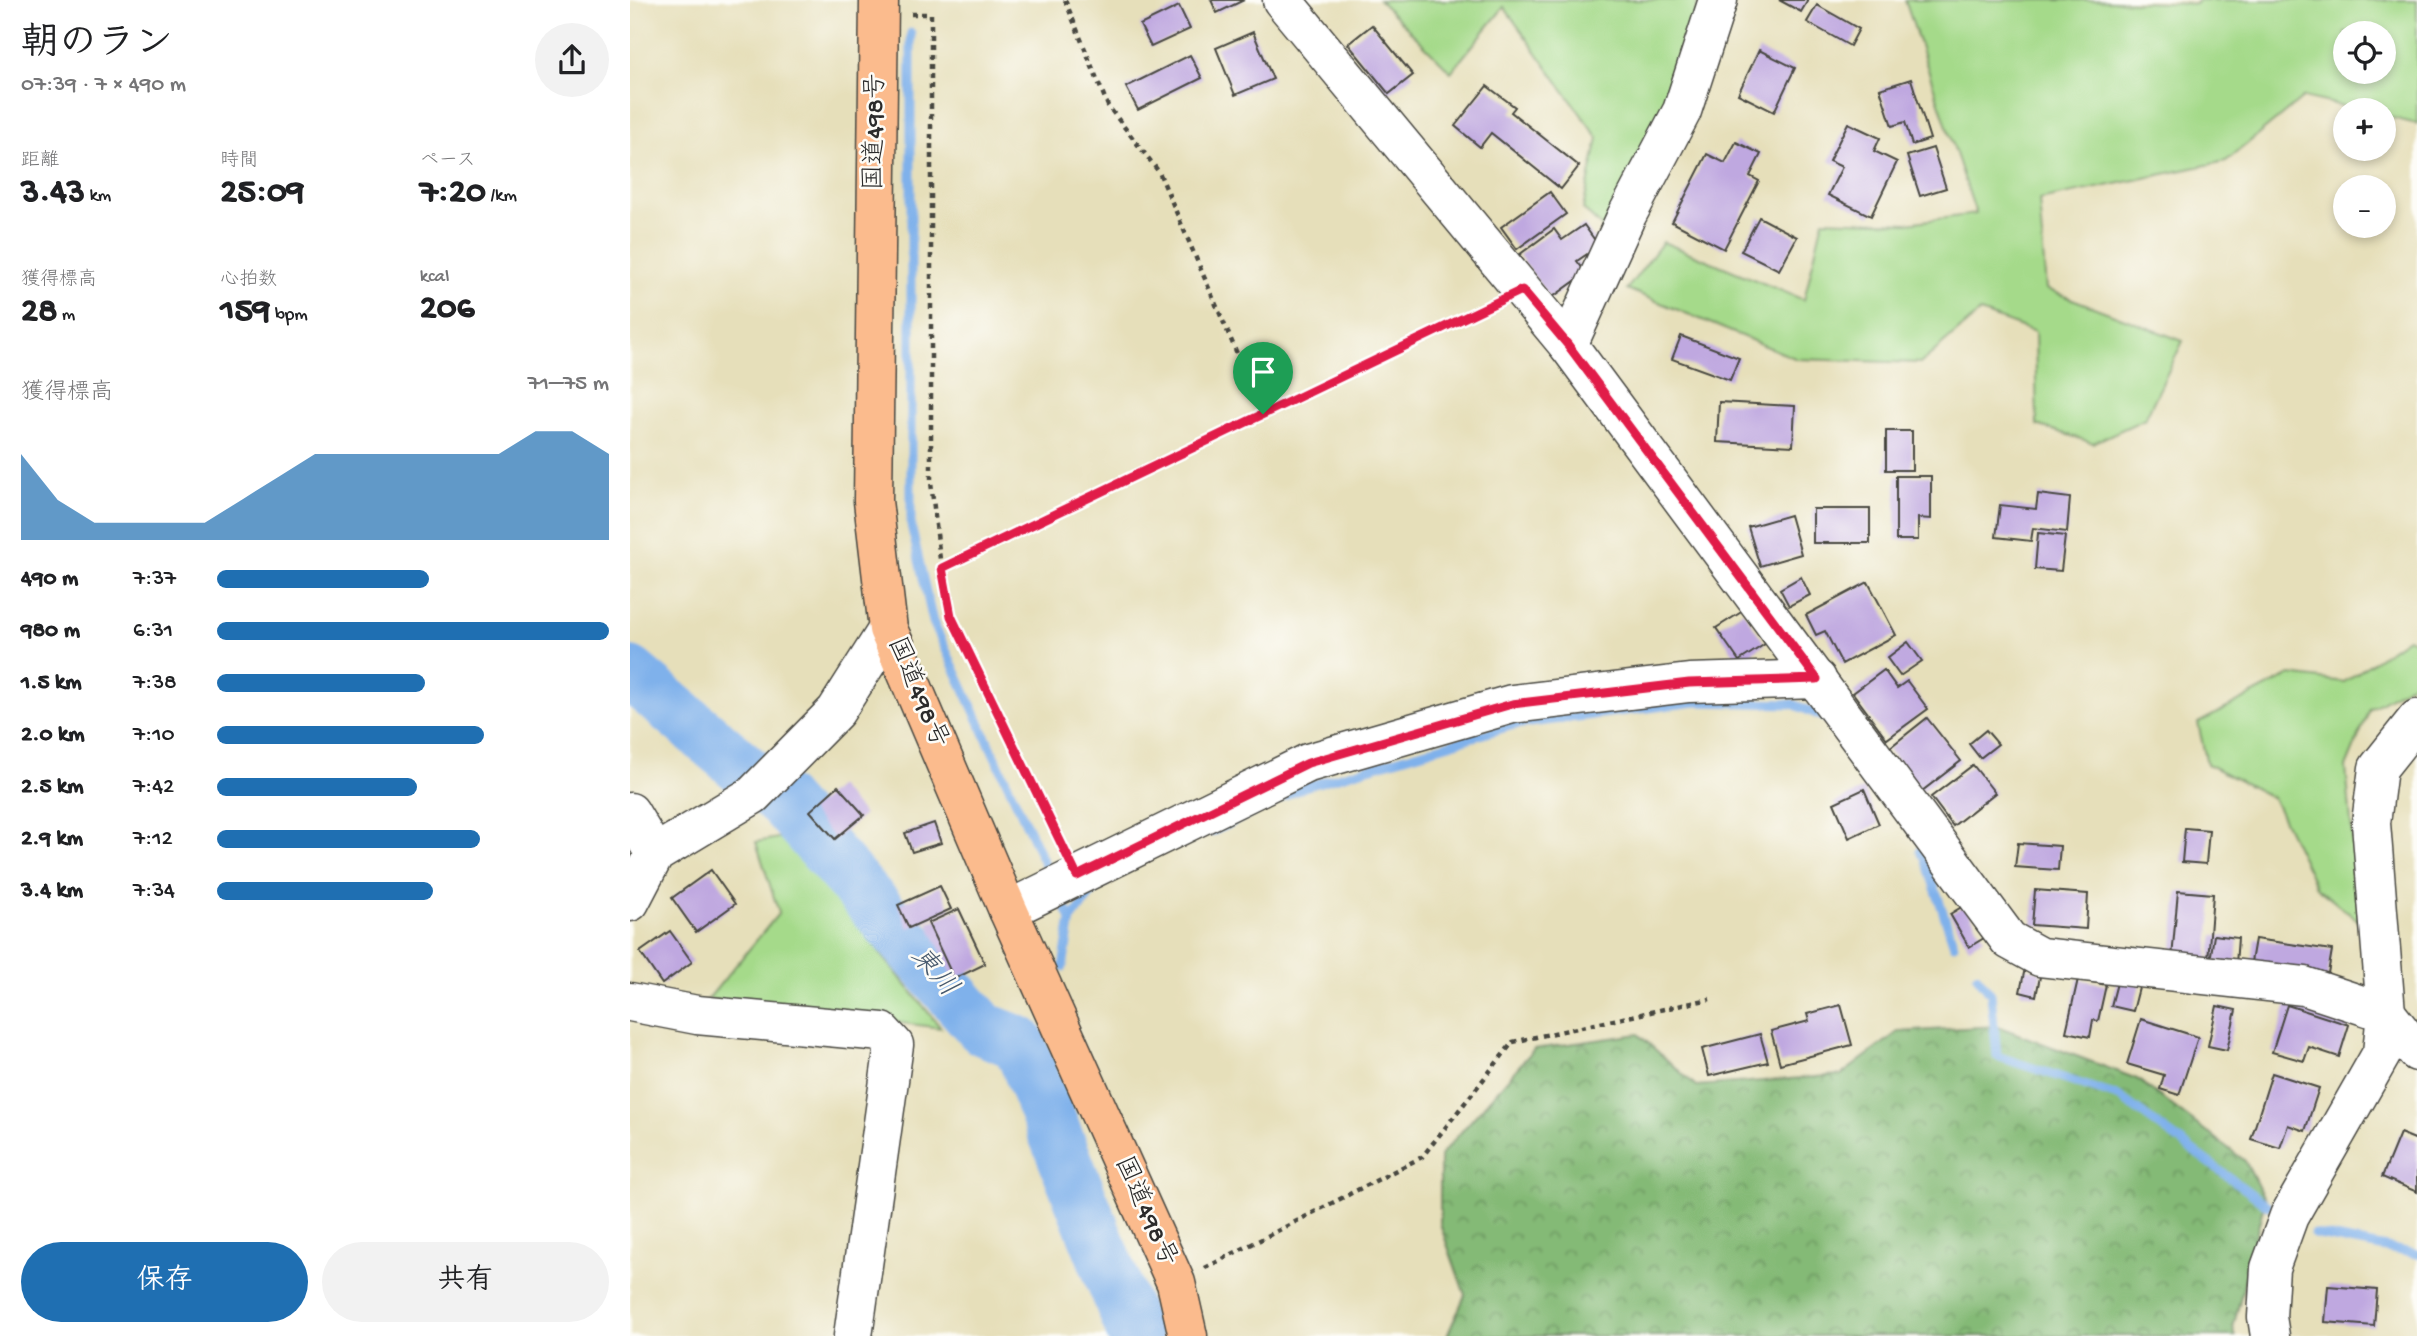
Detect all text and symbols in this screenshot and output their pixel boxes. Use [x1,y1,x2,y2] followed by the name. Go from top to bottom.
[2333,21,2396,238] map controls
[2333,21,2396,84] button: locate
[535,23,609,97] button: share
[21,24,173,68] text: 朝のラン
[21,72,186,99] text: 07:39 · 7 × 490 m
[859,73,894,191] street label: 国道498号
[2333,98,2396,161] button: +
[21,150,59,173] text: 距離
[220,150,258,173] text: 時間
[420,150,476,173] text: ペース
[21,173,85,214] text: 3.43
[220,173,304,214] text: 25:09
[420,173,486,214] text: 7:20
[2333,175,2396,238] button: −
[85,185,111,208] text: km
[486,185,517,208] text: /km
[420,266,449,289] text: kcal
[21,269,97,292] text: 獲得標高
[220,269,277,292] text: 心拍数
[420,289,474,330] text: 206
[21,292,57,333] text: 28
[220,292,270,333] text: 159
[57,304,75,327] text: m
[270,304,308,327] text: bpm
[1233,342,1293,414] pin
[1244,353,1282,391] icon: arrive
[528,371,609,398] text: 71–75 m
[21,380,113,407] text: 獲得標高
[21,566,78,593] text: 490 m
[133,566,176,593] text: 7:37
[21,618,80,645] text: 980 m
[133,618,173,645] text: 6:31
[879,632,954,753] street label: 国道498号
[21,670,82,697] text: 1.5 km
[133,670,177,697] text: 7:38
[21,722,85,749] text: 2.0 km
[133,722,175,749] text: 7:10
[21,774,84,801] text: 2.5 km
[133,774,174,801] text: 7:42
[21,826,83,853] text: 2.9 km
[133,826,173,853] text: 7:12
[21,878,83,905] text: 3.4 km
[133,878,175,905] text: 7:34
[902,940,965,1005] water label: 東川
[1106,1152,1183,1272] street label: 国道498号
[21,1242,308,1322] button: 保存
[322,1242,609,1322] button: 共有

